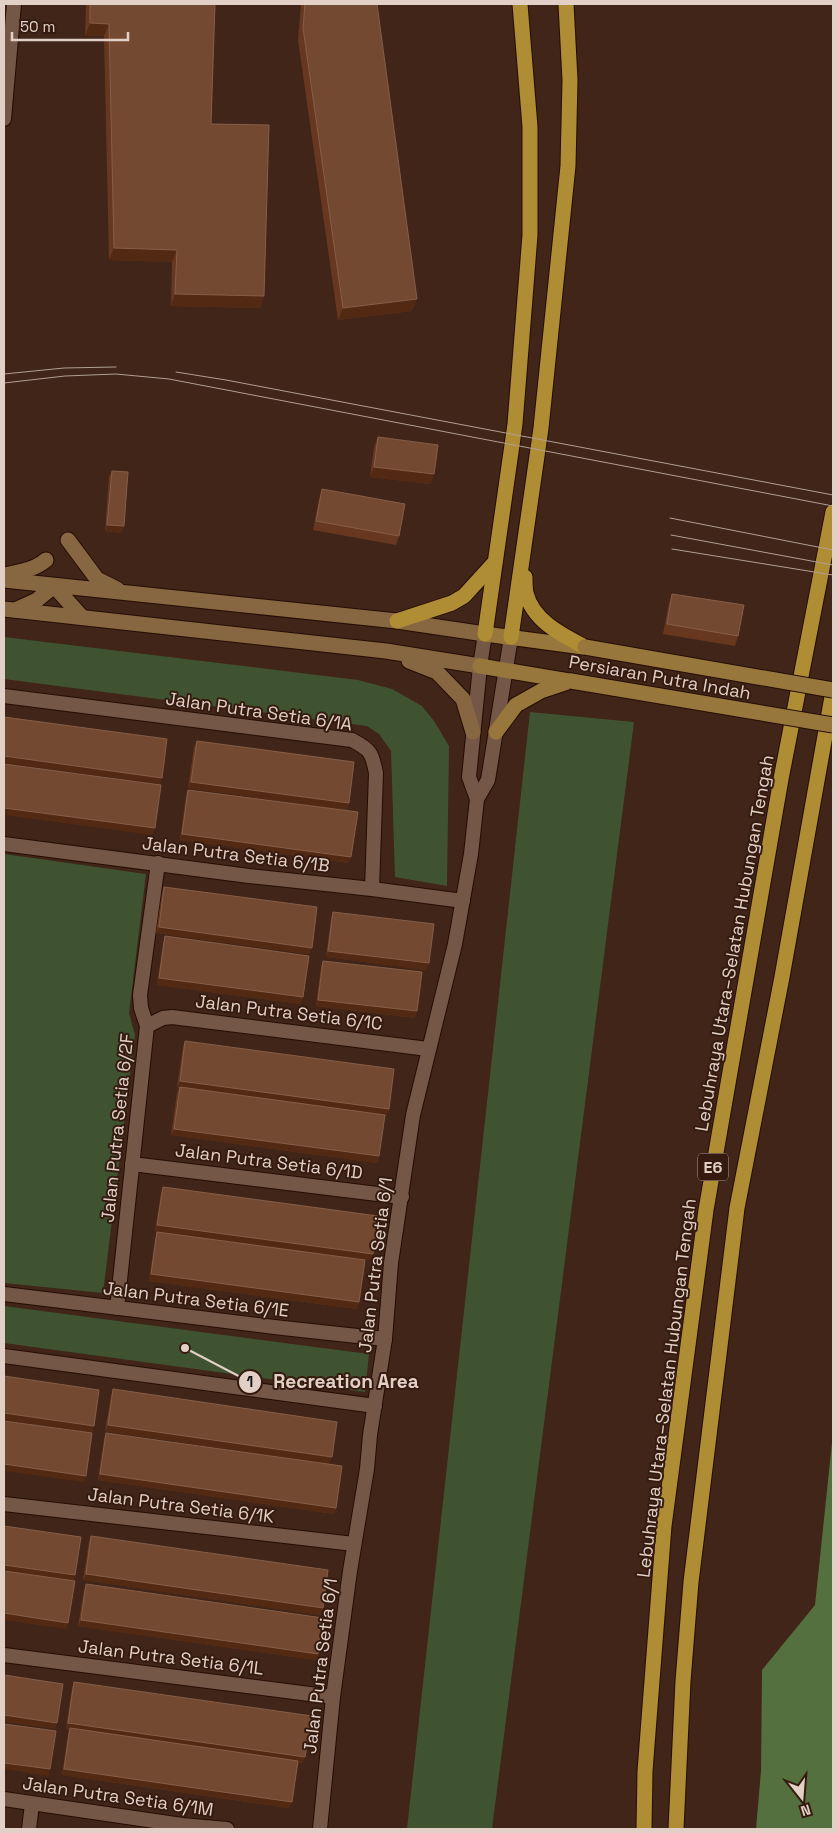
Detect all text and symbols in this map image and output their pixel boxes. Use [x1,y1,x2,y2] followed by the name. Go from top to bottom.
[12,10,129,42] scale bar
[20,17,55,36] text: 50 m
[567,650,753,704] street label: Persiaran Putra Indah
[164,687,354,735] street label: Jalan Putra Setia 6/1A
[690,753,778,1133] street label: Lebuhraya Utara–Selatan Hubungan Tengah
[141,831,331,877] street label: Jalan Putra Setia 6/1B
[194,989,384,1035] street label: Jalan Putra Setia 6/1C
[96,1032,138,1224] street label: Jalan Putra Setia 6/2F
[174,1138,364,1184] street label: Jalan Putra Setia 6/1D
[698,1154,728,1180] road number: E6
[353,1176,397,1354] street label: Jalan Putra Setia 6/1
[631,1197,701,1579] street label: Lebuhraya Utara–Selatan Hubungan Tengah
[102,1276,290,1322] street label: Jalan Putra Setia 6/1E
[238,1365,428,1399] callout: Recreation Area
[273,1369,419,1394] text: Recreation Area
[247,1372,253,1391] text: 1
[86,1482,276,1528] street label: Jalan Putra Setia 6/1K
[298,1577,342,1755] street label: Jalan Putra Setia 6/1
[77,1634,265,1680] street label: Jalan Putra Setia 6/1L
[21,1771,215,1821] street label: Jalan Putra Setia 6/1M
[777,1773,827,1823] north arrow
[799,1800,813,1820] text: N

